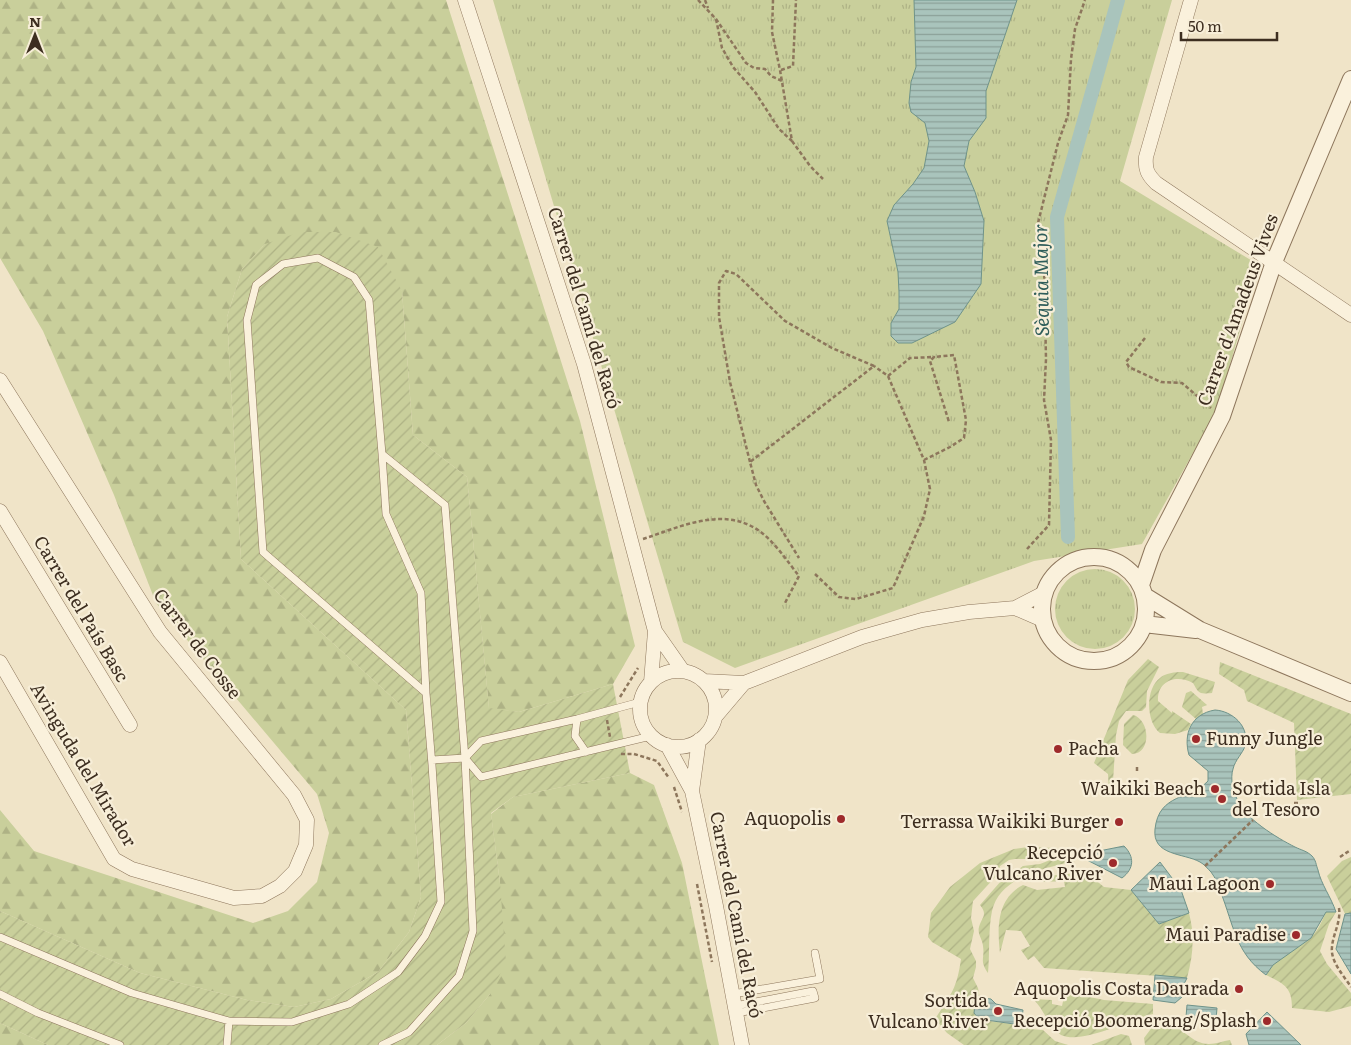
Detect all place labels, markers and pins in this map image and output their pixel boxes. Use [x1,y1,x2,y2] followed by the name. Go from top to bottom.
[1206,724,1323,751] place label: Funny Jungle
[1190,733,1202,745] marker: Funny Jungle
[1068,734,1119,761] place label: Pacha
[1052,743,1064,755] marker: Pacha
[1081,774,1205,801] place label: Waikiki Beach
[1232,774,1331,822] place label: Sortida Isla del Tesoro
[1209,783,1221,795] marker: Waikiki Beach
[1216,793,1228,805] marker: Sortida Isla del Tesoro
[744,804,831,831] place label: Aquopolis
[900,807,1109,834] place label: Terrassa Waikiki Burger
[835,813,847,825] marker: Aquopolis
[1113,816,1125,828] marker: Terrassa Waikiki Burger
[983,838,1103,886] place label: Recepció Vulcano River
[1107,857,1119,869] marker: Recepció Vulcano River
[1148,869,1260,896] place label: Maui Lagoon
[1264,878,1276,890] marker: Maui Lagoon
[1165,920,1286,947] place label: Maui Paradise
[1290,929,1302,941] marker: Maui Paradise
[1014,974,1229,1001] place label: Aquopolis Costa Daurada
[1233,983,1245,995] marker: Aquopolis Costa Daurada
[868,986,988,1034] place label: Sortida Vulcano River
[992,1005,1004,1017] marker: Sortida Vulcano River
[1013,1006,1257,1033] place label: Recepció Boomerang/Splash
[1261,1015,1273,1027] marker: Recepció Boomerang/Splash

